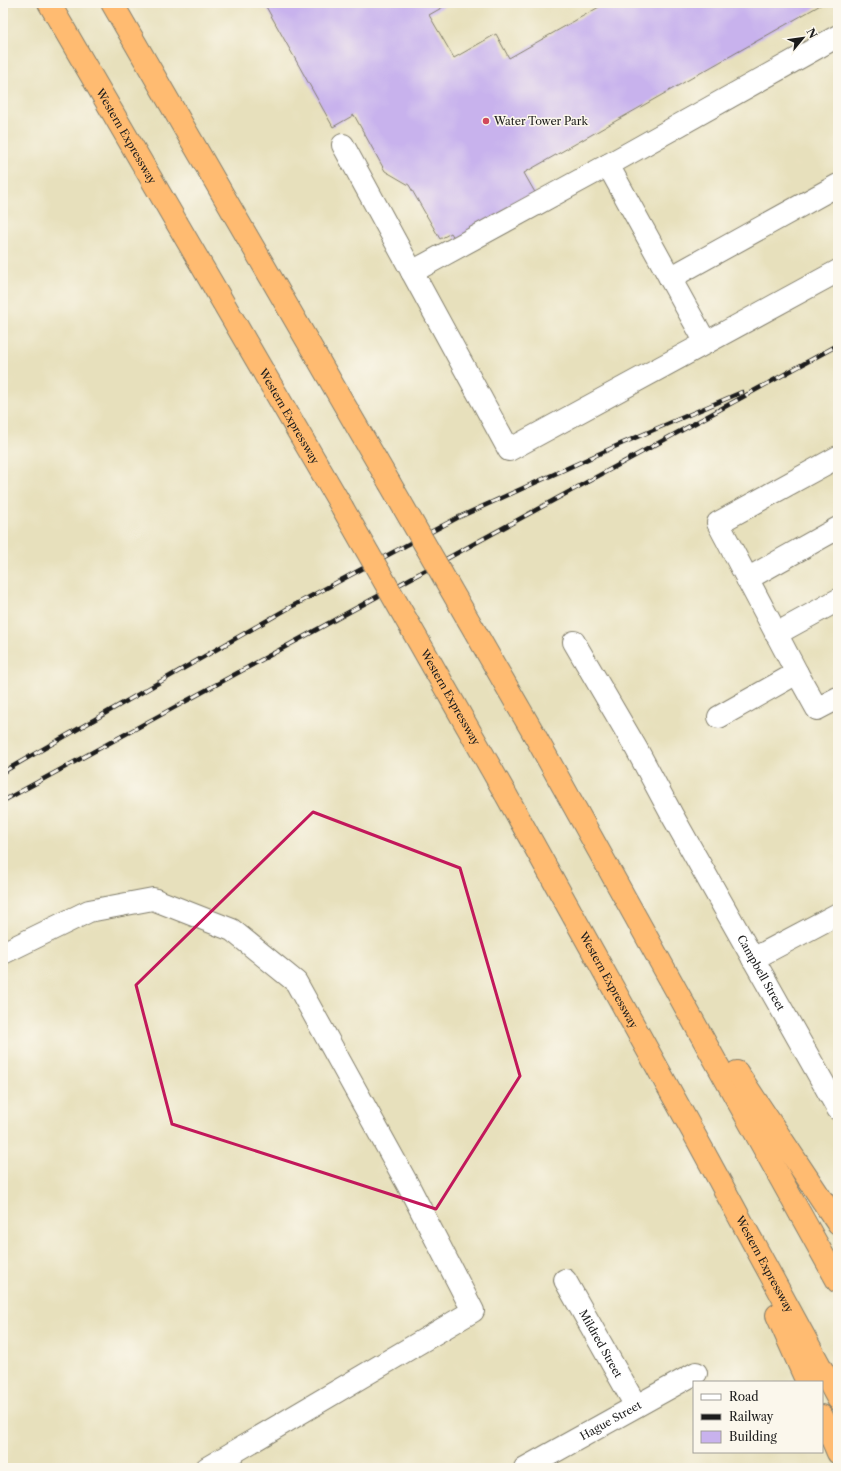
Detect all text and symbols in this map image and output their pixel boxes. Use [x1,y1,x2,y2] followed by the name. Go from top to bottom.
[783,18,823,58] north arrow
[803,26,820,41] text: N
[93,85,160,187] street label: Western Expressway
[493,114,588,128] place label: Water Tower Park
[481,116,491,126] marker: Water Tower Park
[256,365,323,467] street label: Western Expressway
[417,646,484,748] street label: Western Expressway
[576,929,642,1032] street label: Western Expressway
[734,932,788,1013] street label: Campbell Street
[732,1212,797,1316] street label: Western Expressway
[576,1307,626,1380] street label: Mildred Street
[693,1381,823,1453] legend
[729,1389,759,1404] text: Road
[578,1398,644,1443] street label: Hague Street
[729,1409,774,1424] text: Railway
[729,1429,777,1444] text: Building

